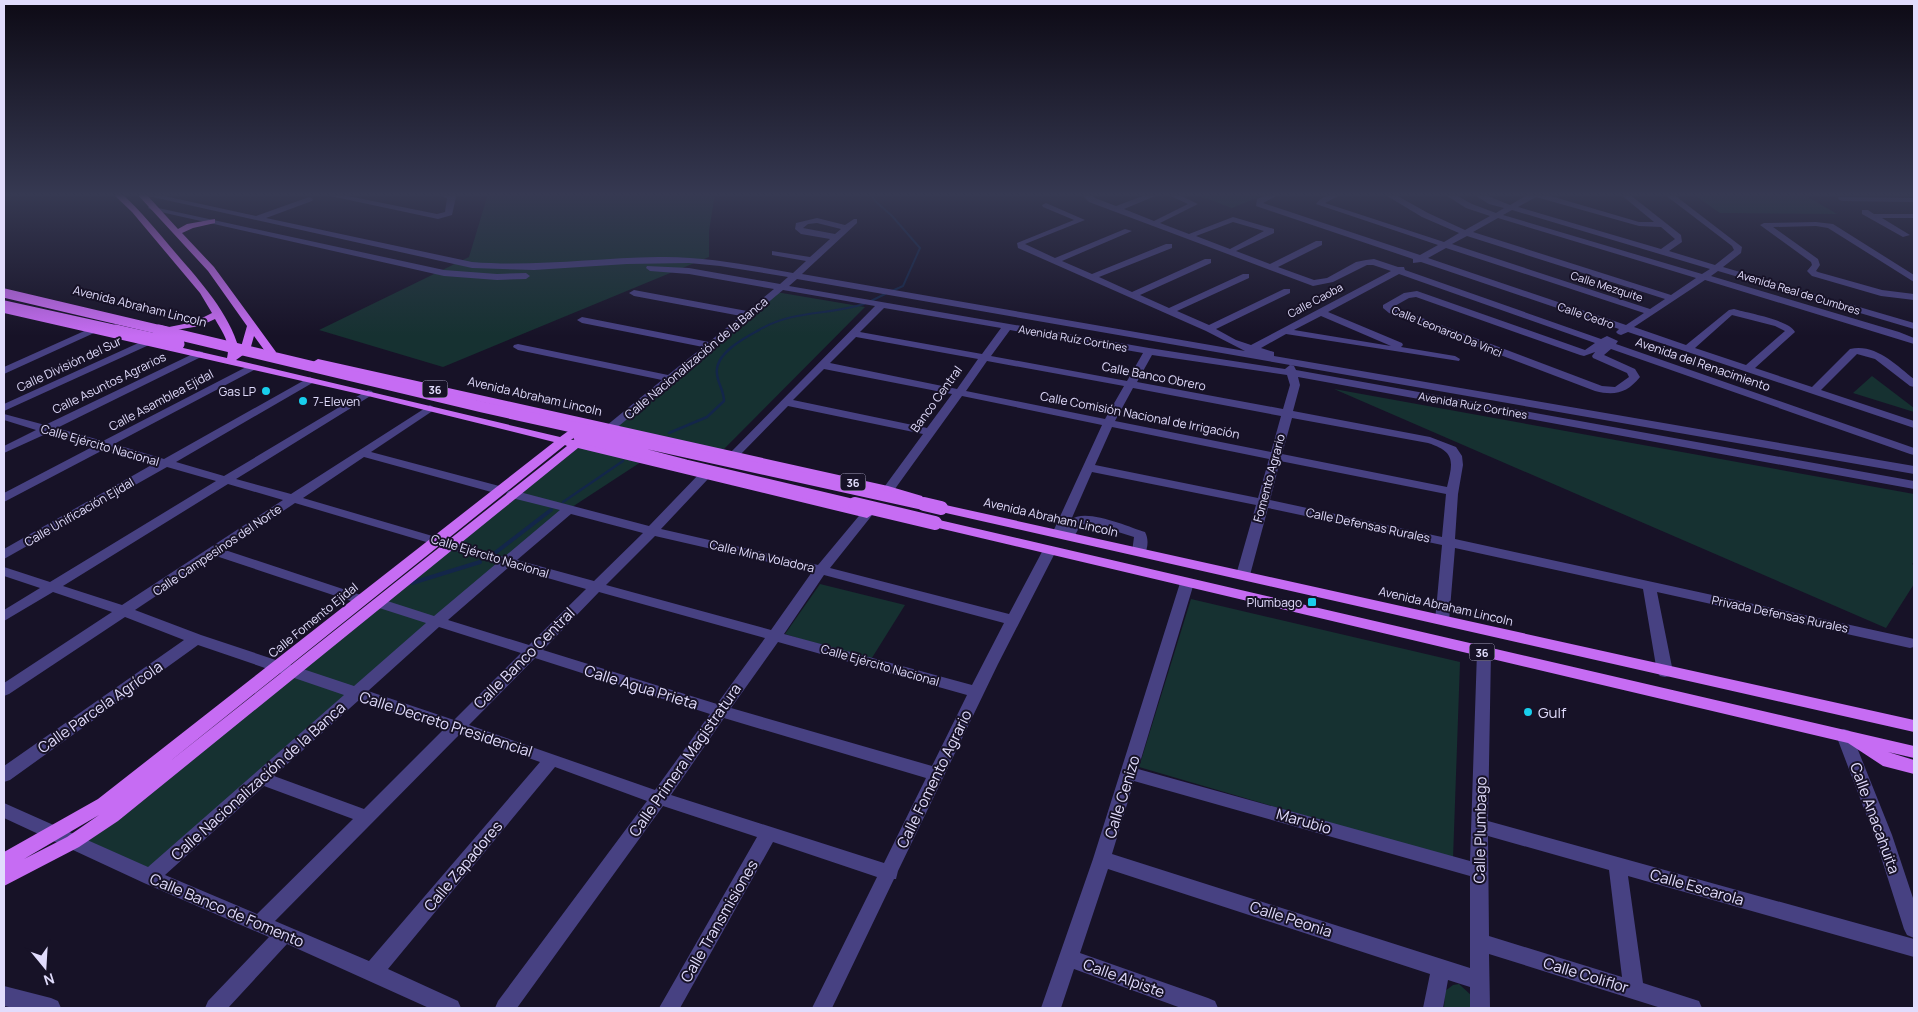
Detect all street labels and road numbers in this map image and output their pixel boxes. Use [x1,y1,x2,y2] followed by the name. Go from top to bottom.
[1736,266,1862,318] street label: Avenida Real de Cumbres
[1569,267,1646,305] street label: Calle Mezquite
[1285,279,1345,321] street label: Calle Caoba
[71,281,209,331] street label: Avenida Abraham Lincoln
[621,293,771,423] street label: Calle Nacionalización de la Banca
[1556,298,1617,332] street label: Calle Cedro
[1390,302,1504,360] street label: Calle Leonardo Da Vinci
[1017,321,1129,355] street label: Avenida Ruíz Cortines
[14,332,125,396] street label: Calle División del Sur
[1633,333,1773,395] street label: Avenida del Renacimiento
[49,348,169,418] street label: Calle Asuntos Agrarios
[1101,358,1207,394] street label: Calle Banco Obrero
[906,362,966,436] street label: Banco Central
[106,365,216,435] street label: Calle Asamblea Ejidal
[466,372,604,420] street label: Avenida Abraham Lincoln
[422,380,448,398] road number: 36
[1039,387,1241,443] street label: Calle Comisión Nacional de Irrigación
[1417,388,1529,422] street label: Avenida Ruíz Cortines
[39,420,161,470] street label: Calle Ejército Nacional
[1249,432,1289,524] street label: Fomento Agrario
[21,474,137,550] street label: Calle Unificación Ejidal
[840,474,866,491] road number: 36
[982,493,1120,541] street label: Avenida Abraham Lincoln
[149,500,285,600] street label: Calle Campesinos del Norte
[1304,504,1432,546] street label: Calle Defensas Rurales
[429,530,551,582] street label: Calle Ejército Nacional
[708,536,816,576] street label: Calle Mina Voladora
[265,579,361,661] street label: Calle Fomento Ejidal
[1377,582,1515,630] street label: Avenida Abraham Lincoln
[1710,591,1850,637] street label: Privada Defensas Rurales
[469,603,579,713] street label: Calle Banco Central
[819,640,941,690] street label: Calle Ejército Nacional
[1470,644,1494,660] road number: 36
[33,656,167,758] street label: Calle Parcela Agrícola
[582,660,700,714] street label: Calle Agua Prieta
[624,679,746,841] street label: Calle Primera Magistratura
[357,686,535,762] street label: Calle Decreto Presidencial
[166,697,350,865] street label: Calle Nacionalización de la Banca
[891,706,977,852] street label: Calle Fomento Agrario
[1099,753,1145,841] street label: Calle Cenizo
[1845,760,1905,876] street label: Calle Anacahuita
[1469,776,1491,884] street label: Calle Plumbago
[1274,803,1334,839] street label: Marubio
[419,816,507,916] street label: Calle Zapadores
[675,856,763,986] street label: Calle Transmisiones
[1648,864,1746,910] street label: Calle Escarola
[147,868,307,952] street label: Calle Banco de Fomento
[1247,896,1335,942] street label: Calle Peonia
[1541,952,1632,998] street label: Calle Coliflor
[1080,953,1168,1003] street label: Calle Alpiste

